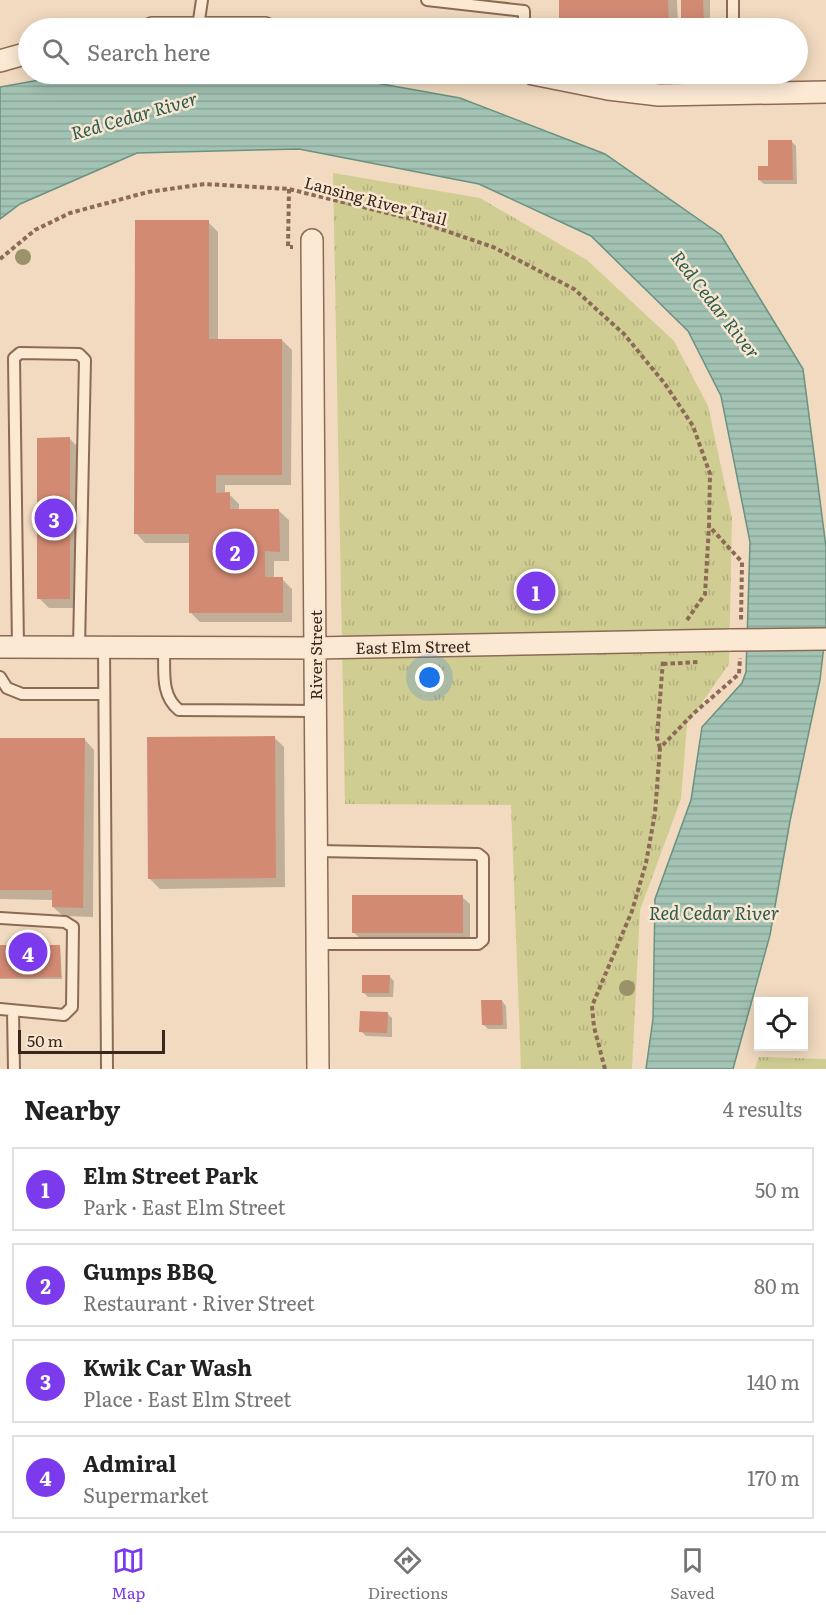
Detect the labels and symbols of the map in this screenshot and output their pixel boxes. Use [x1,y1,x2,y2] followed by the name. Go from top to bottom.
[68,84,200,146] water label: Red Cedar River
[302,169,450,231] street label: Lansing River Trail
[665,244,767,364] water label: Red Cedar River
[34,496,74,540] pin: 3
[216,528,254,574] pin: 2
[516,568,556,614] pin: 1
[303,609,327,700] street label: River Street
[355,633,471,659] street label: East Elm Street
[415,663,444,692] your location
[649,899,779,926] water label: Red Cedar River
[9,930,48,974] pin: 4
[18,1027,165,1054] scale bar

